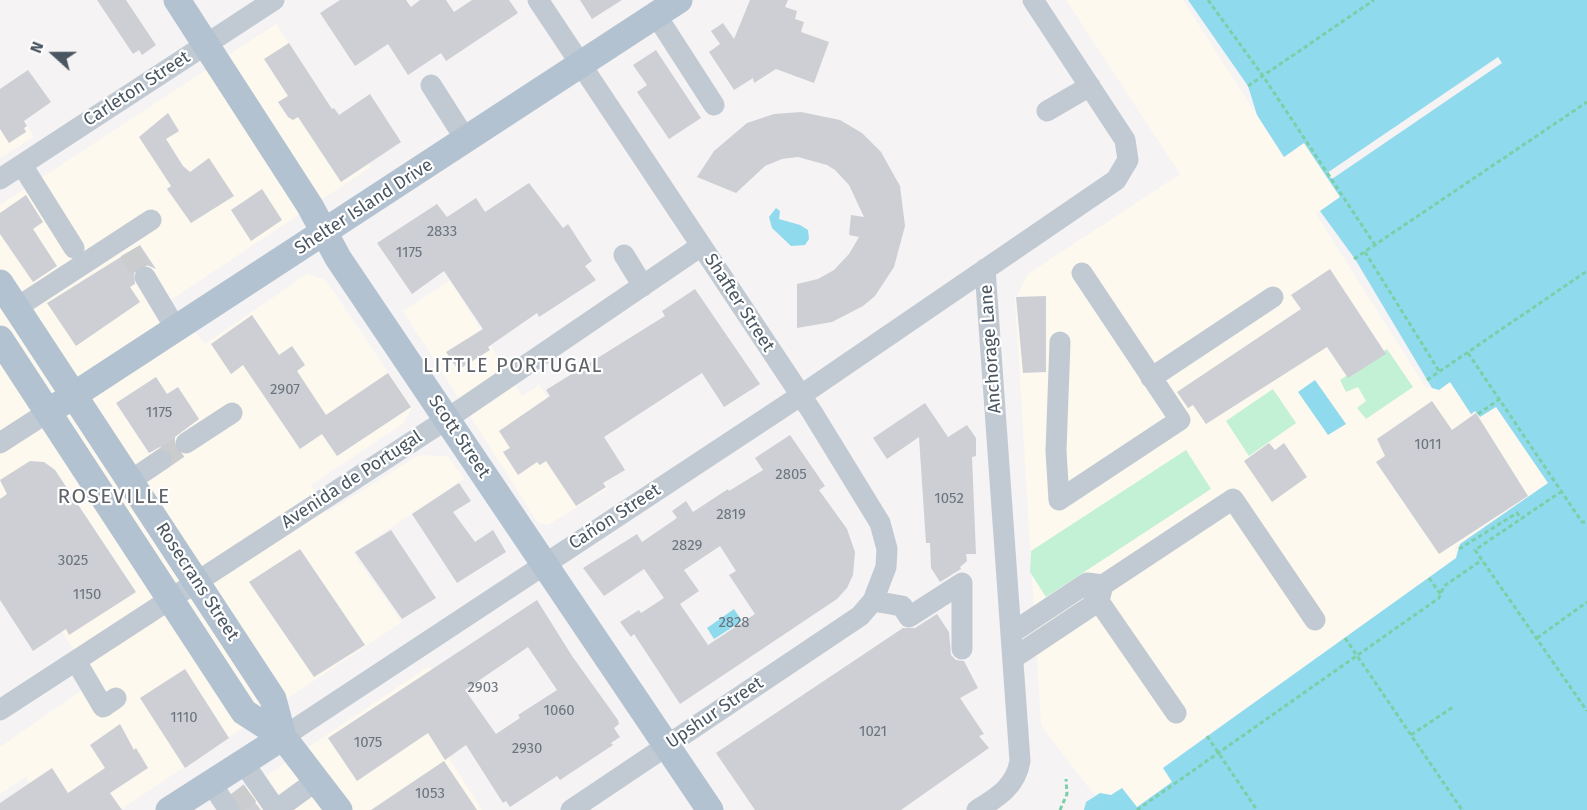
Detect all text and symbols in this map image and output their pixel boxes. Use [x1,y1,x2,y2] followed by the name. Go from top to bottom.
[24,24,84,84] north arrow
[26,39,47,56] text: N
[80,47,194,131] street label: Carleton Street
[291,154,437,260] street label: Shelter Island Drive
[427,223,457,241] house number: 2833
[396,244,422,262] house number: 1175
[699,250,779,356] street label: Shafter Street
[976,284,1006,414] street label: Anchorage Lane
[423,354,603,378] district label: LITTLE PORTUGAL
[270,381,300,399] house number: 2907
[423,392,495,482] street label: Scott Street
[146,404,172,422] house number: 1175
[278,426,426,534] street label: Avenida de Portugal
[1414,436,1442,454] house number: 1011
[775,466,807,484] house number: 2805
[565,479,665,555] street label: Cañon Street
[57,484,171,510] district label: ROSEVILLE
[934,490,964,508] house number: 1052
[716,506,746,524] house number: 2819
[151,519,243,645] street label: Rosecrans Street
[672,537,702,555] house number: 2829
[58,552,88,570] house number: 3025
[73,586,101,604] house number: 1150
[718,614,750,632] house number: 2828
[662,673,768,753] street label: Upshur Street
[468,679,498,697] house number: 2903
[543,702,575,720] house number: 1060
[170,709,198,727] house number: 1110
[859,723,887,741] house number: 1021
[354,734,382,752] house number: 1075
[512,740,542,758] house number: 2930
[415,785,445,803] house number: 1053

